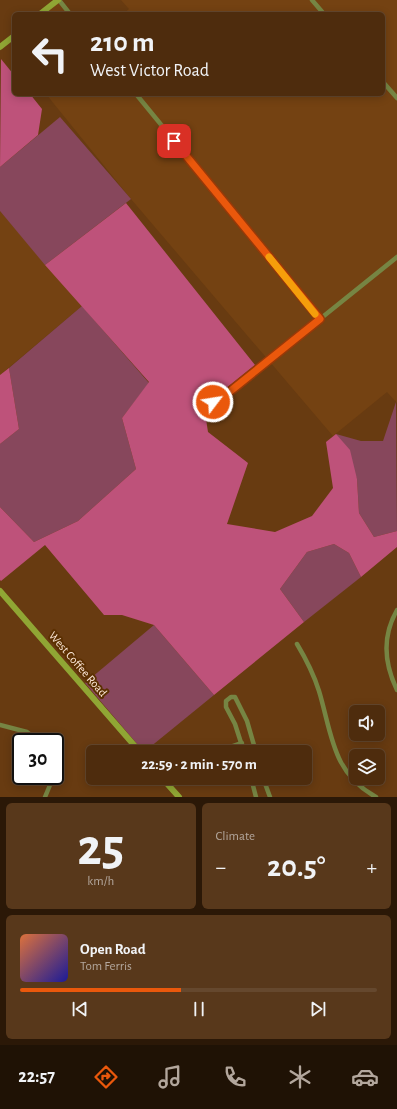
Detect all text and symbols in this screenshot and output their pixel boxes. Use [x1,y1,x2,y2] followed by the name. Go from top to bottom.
[24,28,76,80] icon: left
[90,29,155,57] text: 210 m
[90,62,209,80] text: West Victor Road
[157,124,191,158] pin
[163,130,185,152] icon: arrive
[192,381,234,423] position arrow
[47,629,109,699] street label: West Coffee Road
[349,705,385,785] map controls
[349,705,385,741] button: sound
[12,733,64,785] speed limit sign: 30
[349,749,385,785] button: layers
[141,757,257,772] text: 22:59 · 2 min · 570 m
[77,822,124,874] text: 25
[216,830,255,843] text: Climate
[267,852,325,882] text: 20.5°
[216,856,226,878] text: −
[366,856,377,878] text: +
[87,875,114,888] text: km/h
[80,942,146,957] text: Open Road
[80,960,132,973] text: Tom Ferris
[69,998,91,1020] icon: previous
[188,998,210,1020] icon: pause
[307,998,329,1020] icon: next
[92,1063,120,1091] icon: directions
[156,1063,184,1091] icon: music
[221,1063,249,1091] icon: phone
[286,1063,314,1091] icon: climate
[351,1063,379,1091] icon: car
[18,1068,55,1086] text: 22:57

